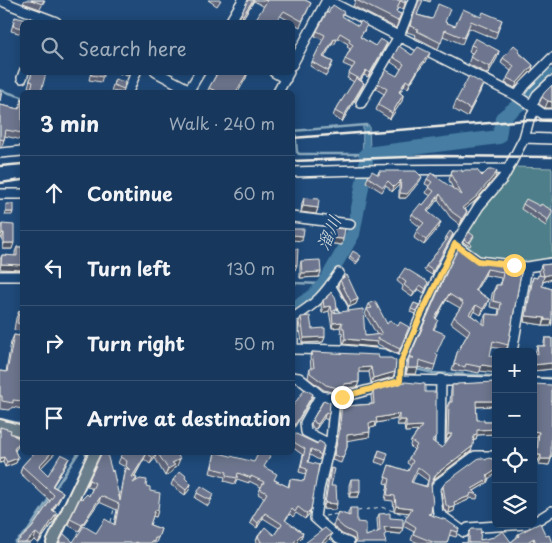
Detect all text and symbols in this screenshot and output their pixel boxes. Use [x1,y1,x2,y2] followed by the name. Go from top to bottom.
[20,20,295,75] search box
[38,34,66,62] icon: search
[78,34,187,62] text: Search here
[40,107,99,139] text: 3 min
[169,111,275,135] text: Walk · 240 m
[40,179,68,207] icon: ahead
[87,179,173,207] text: Continue
[233,181,275,205] text: 60 m
[308,210,347,254] water label: 溜川
[40,254,68,282] icon: left
[87,254,171,282] text: Turn left
[503,254,526,277] route start
[227,256,275,280] text: 130 m
[40,329,68,357] icon: right
[87,329,185,357] text: Turn right
[234,331,275,355] text: 50 m
[492,348,537,528] map controls
[492,348,537,393] button: +
[331,386,354,409] route end
[492,393,537,438] button: −
[40,404,68,432] icon: arrive
[87,404,291,432] text: Arrive at destination
[492,438,537,483] button: locate
[492,483,537,528] button: layers

